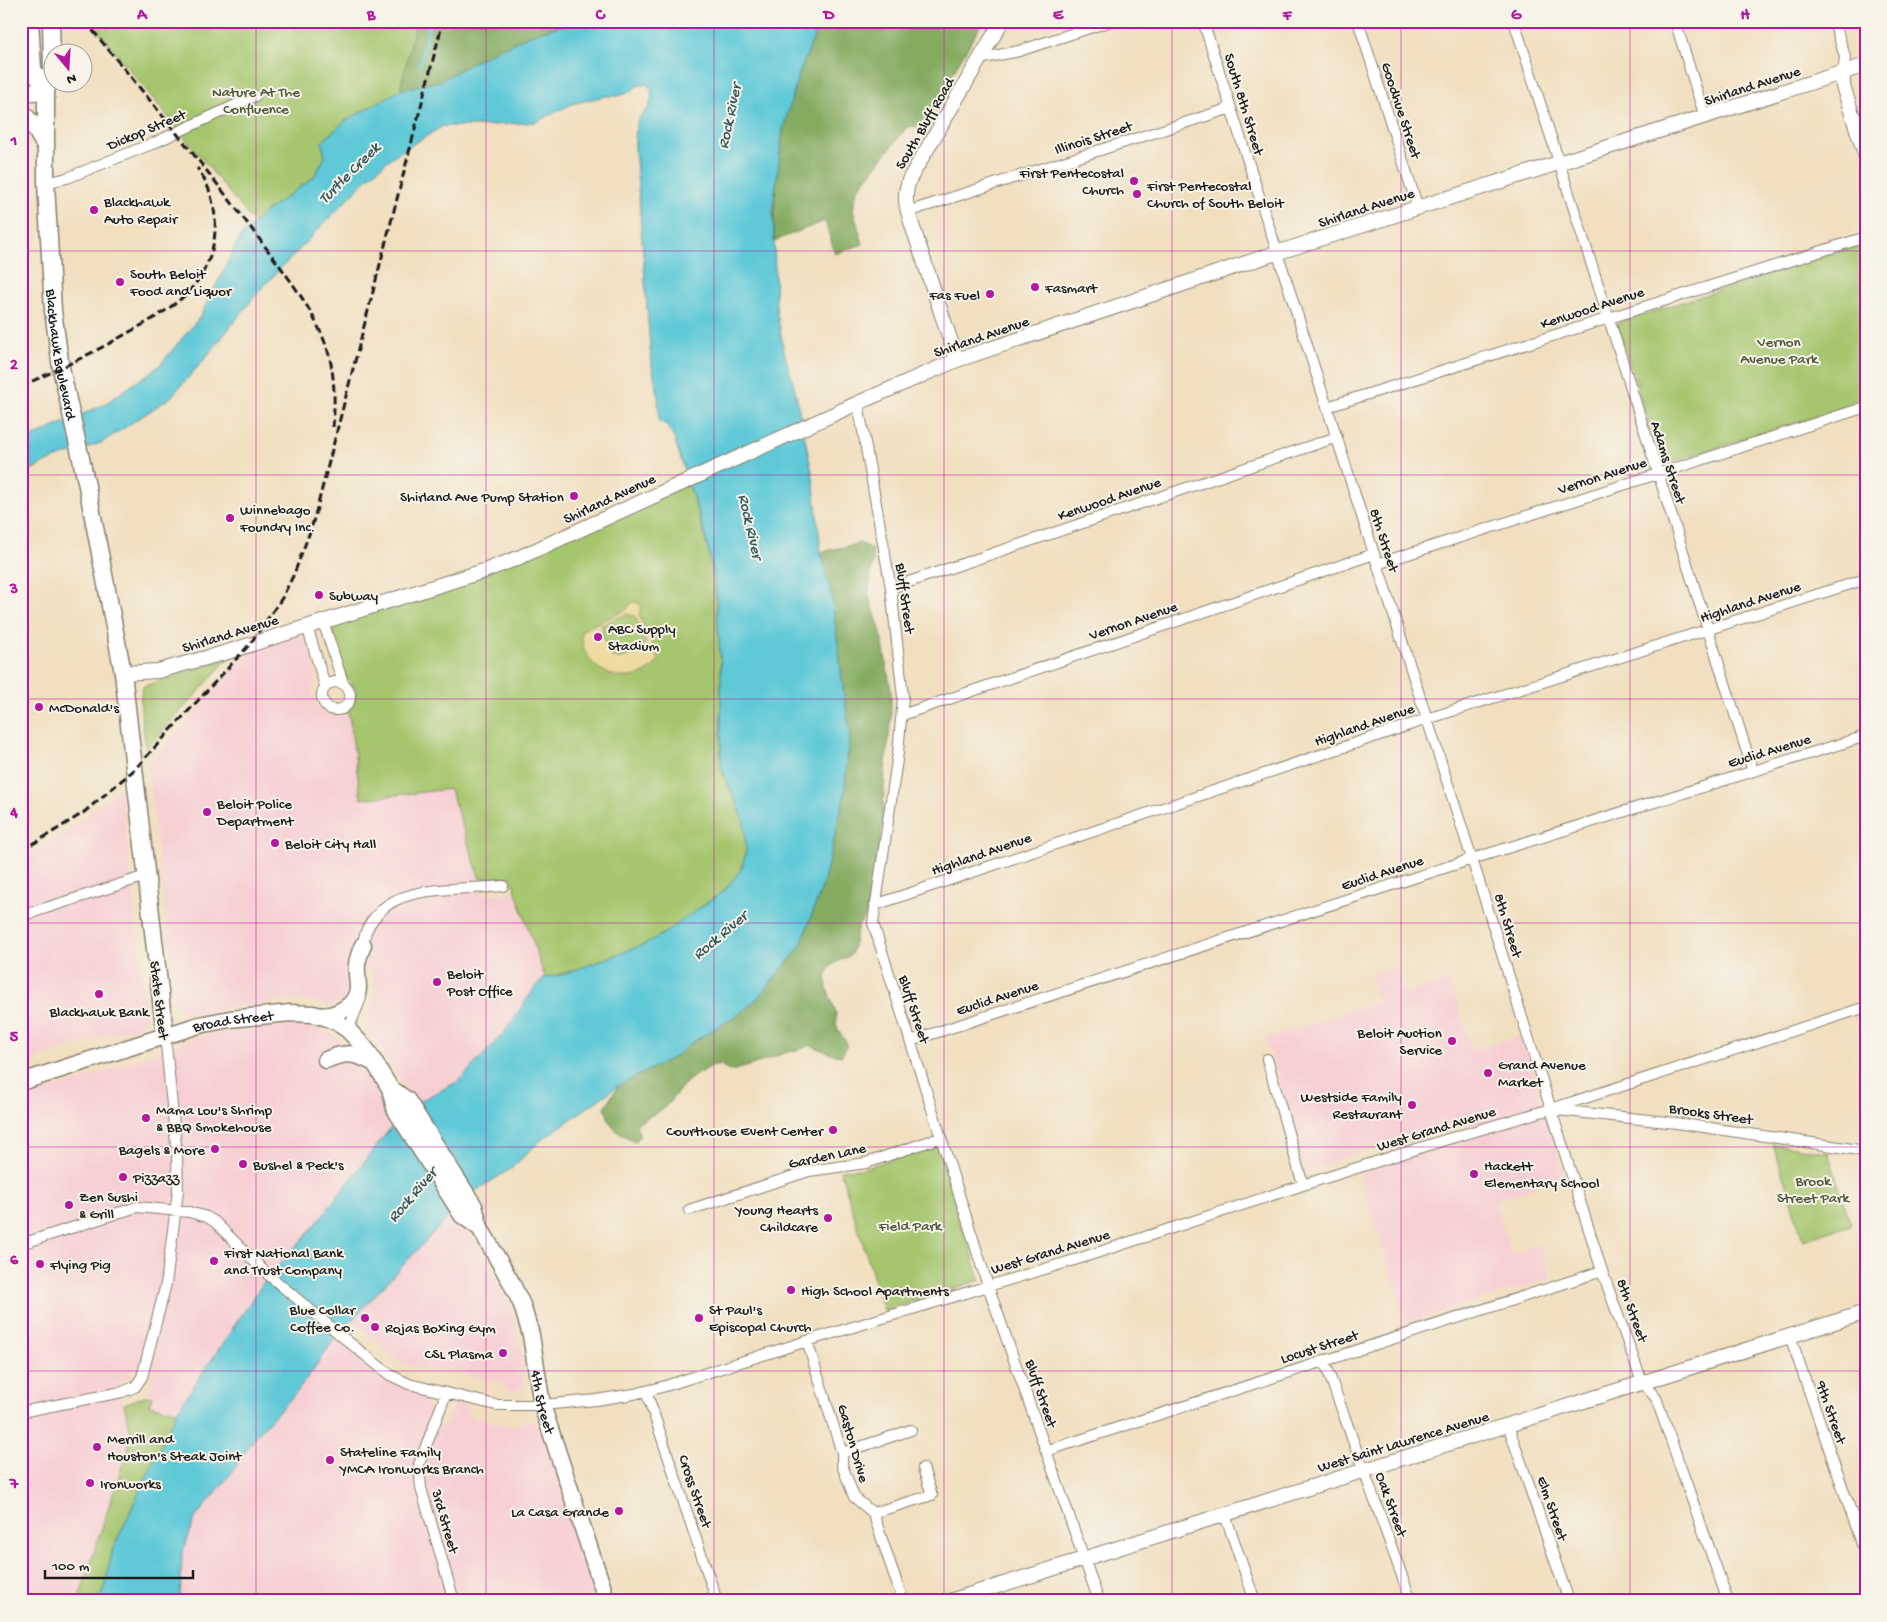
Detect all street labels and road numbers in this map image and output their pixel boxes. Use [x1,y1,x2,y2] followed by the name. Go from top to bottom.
[1219,52,1268,159] street label: South 8th Street
[1376,60,1425,163] street label: Goodhue Street
[1702,63,1803,111] street label: Shirland Avenue
[892,74,960,173] street label: South Bluff Road
[104,106,190,156] street label: Dickop Street
[1052,117,1137,160] street label: Illinois Street
[1316,185,1417,233] street label: Shirland Avenue
[1539,284,1647,334] street label: Kenwood Avenue
[41,288,79,423] street label: Blackhawk Boulevard
[932,313,1032,363] street label: Shirland Avenue
[1645,419,1689,508] street label: Adams Street
[1555,454,1649,500] street label: Vernon Avenue
[561,470,659,529] street label: Shirland Avenue
[1056,474,1164,526] street label: Kenwood Avenue
[1364,506,1402,577] street label: 8th Street
[890,561,918,636] street label: Bluff Street
[1698,578,1803,628] street label: Highland Avenue
[1086,598,1180,646] street label: Vernon Avenue
[180,612,281,658] street label: Shirland Avenue
[1312,700,1417,751] street label: Highland Avenue
[1726,731,1813,773] street label: Euclid Avenue
[929,829,1034,880] street label: Highland Avenue
[1339,852,1426,896] street label: Euclid Avenue
[1489,891,1526,962] street label: 8th Street
[144,960,172,1042] street label: State Street
[893,972,933,1048] street label: Bluff Street
[954,977,1041,1021] street label: Euclid Avenue
[190,1008,276,1038] street label: Broad Street
[1667,1100,1756,1130] street label: Brooks Street
[1375,1103,1498,1157] street label: West Grand Avenue
[787,1140,868,1174] street label: Garden Lane
[989,1226,1112,1280] street label: West Grand Avenue
[1611,1277,1651,1347] street label: 8th Street
[1278,1326,1363,1369] street label: Locust Street
[1020,1356,1061,1432] street label: Bluff Street
[526,1369,559,1438] street label: 4th Street
[1811,1378,1850,1448] street label: 9th Street
[832,1402,872,1485] street label: Gaston Drive
[1316,1408,1492,1478] street label: West Saint Lawrence Avenue
[673,1453,716,1532] street label: Cross Street
[1370,1470,1411,1541] street label: Oak Street
[1532,1474,1571,1545] street label: Elm Street
[426,1487,462,1557] street label: 3rd Street

